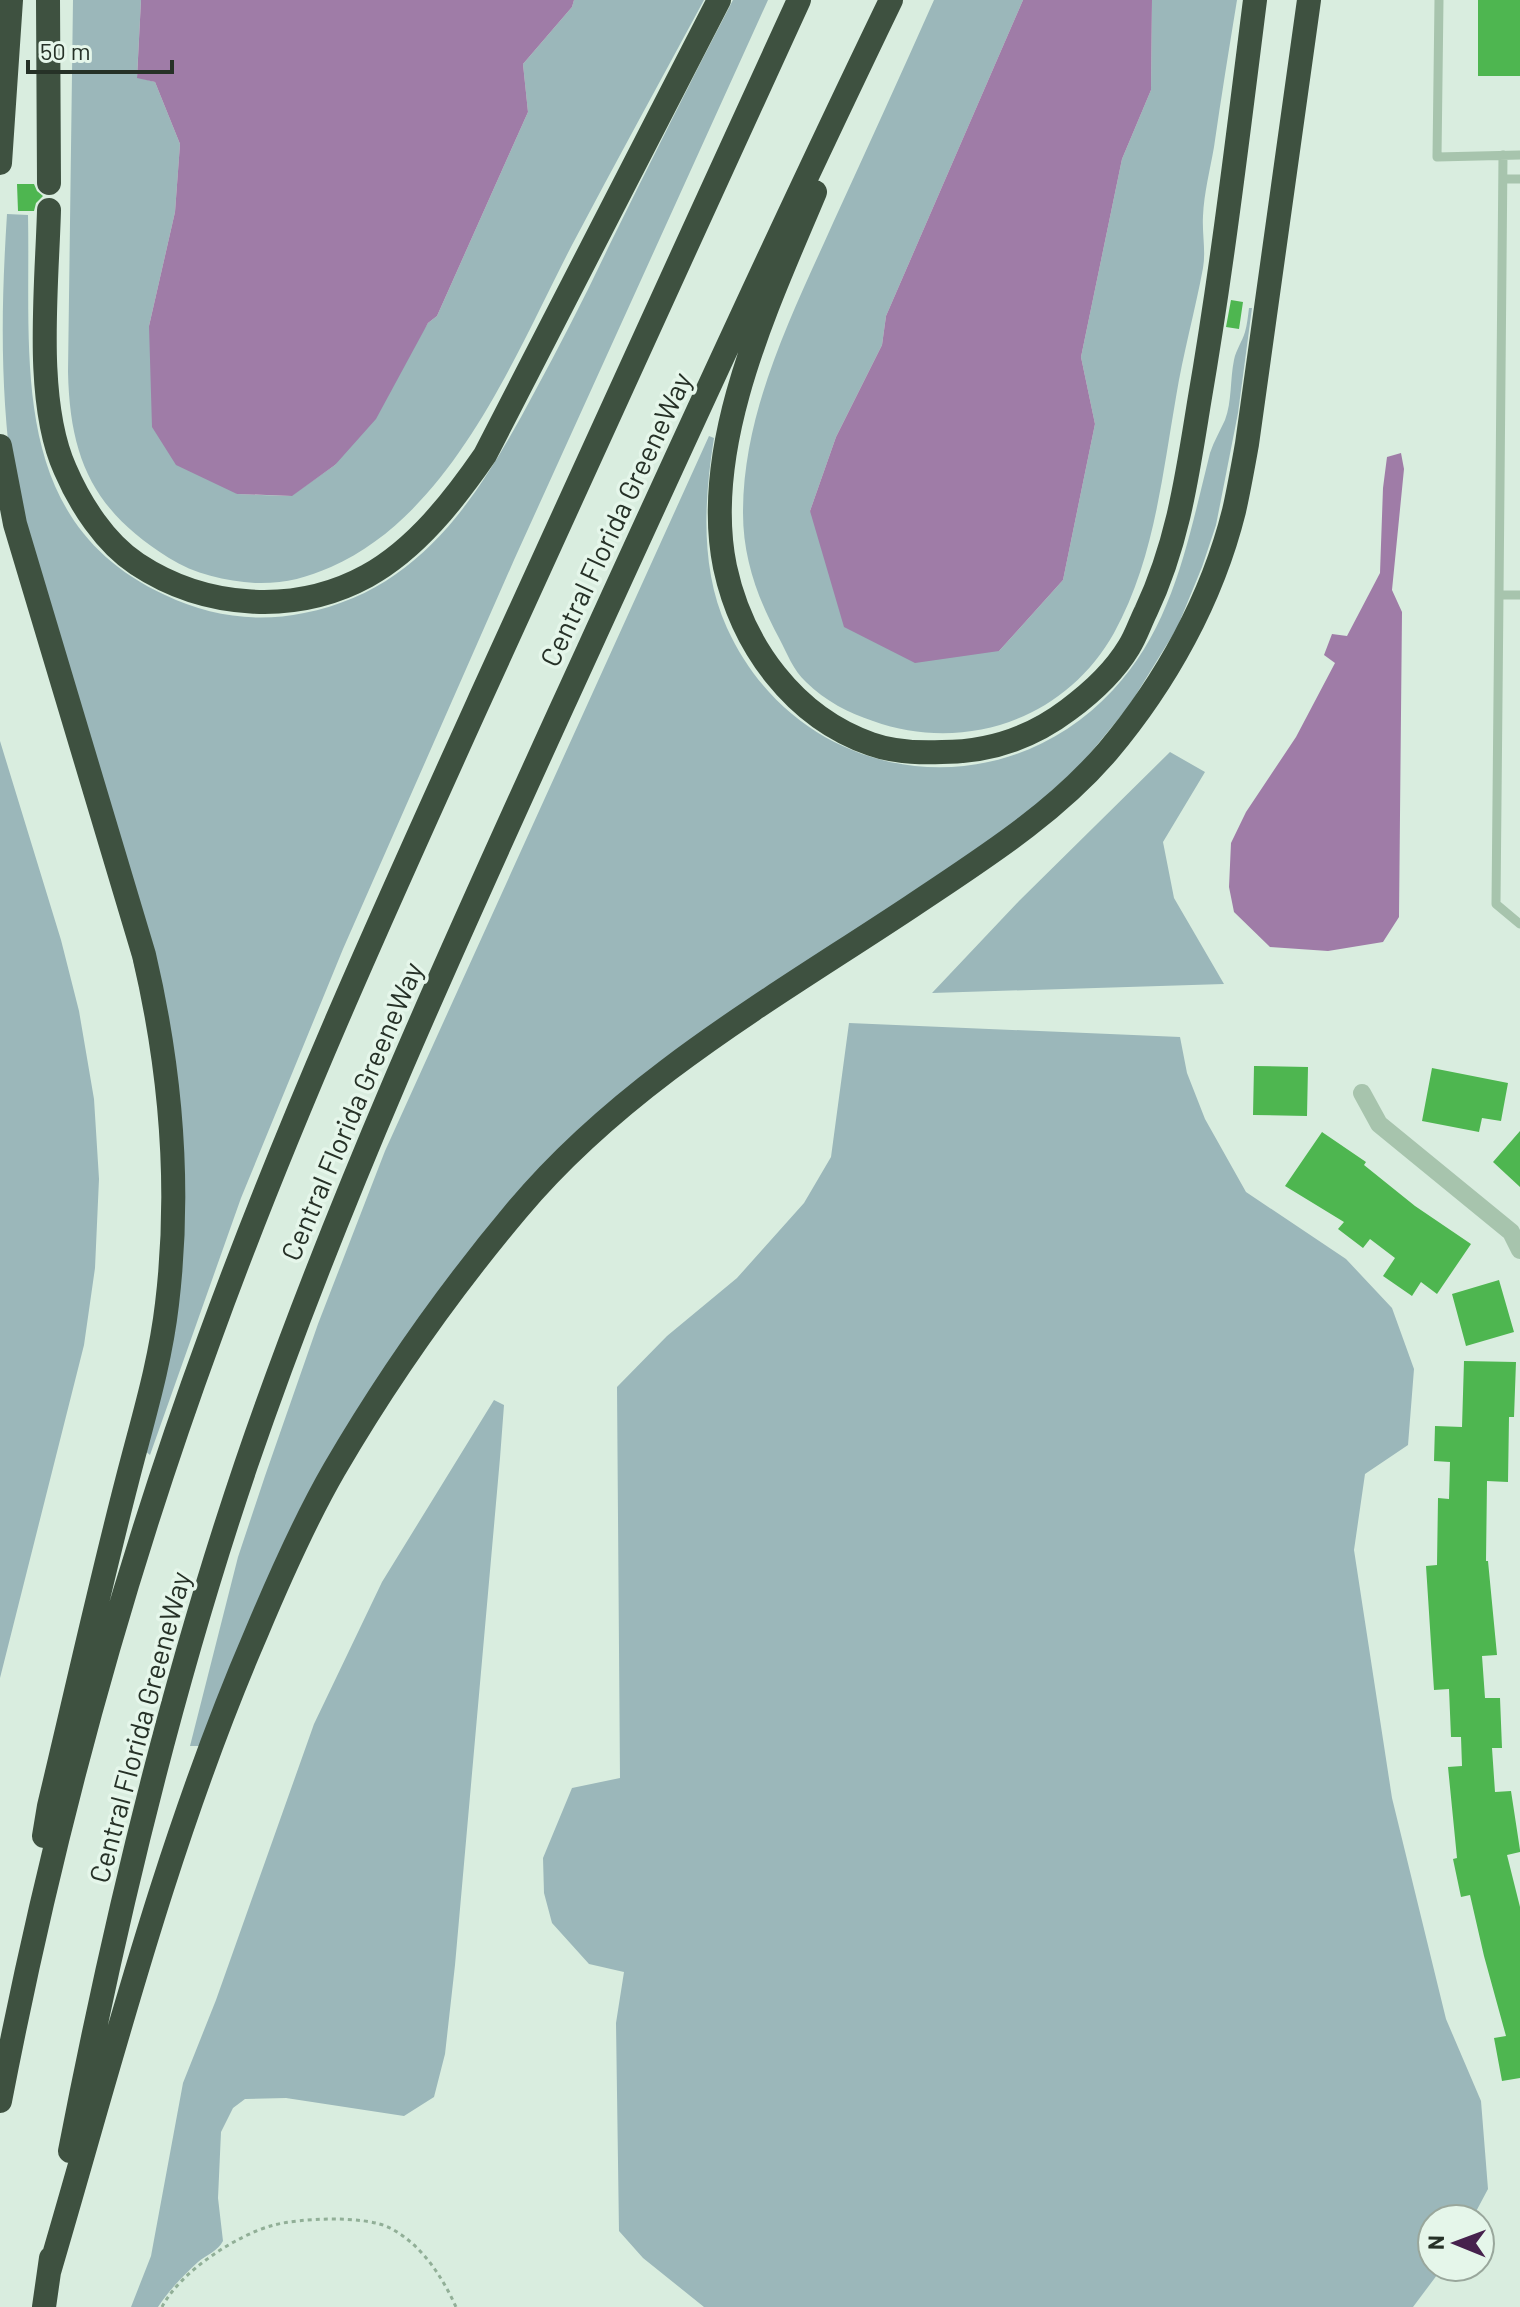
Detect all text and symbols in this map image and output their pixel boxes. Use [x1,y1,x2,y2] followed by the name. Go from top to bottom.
[28,24,172,74] scale bar
[40,36,91,65] text: 50 m
[532,366,698,672] street label: Central Florida GreeneWay
[273,957,429,1265] street label: Central Florida GreeneWay
[81,1567,197,1886] street label: Central Florida GreeneWay
[1416,2203,1496,2283] north arrow
[1422,2235,1448,2250] text: N

